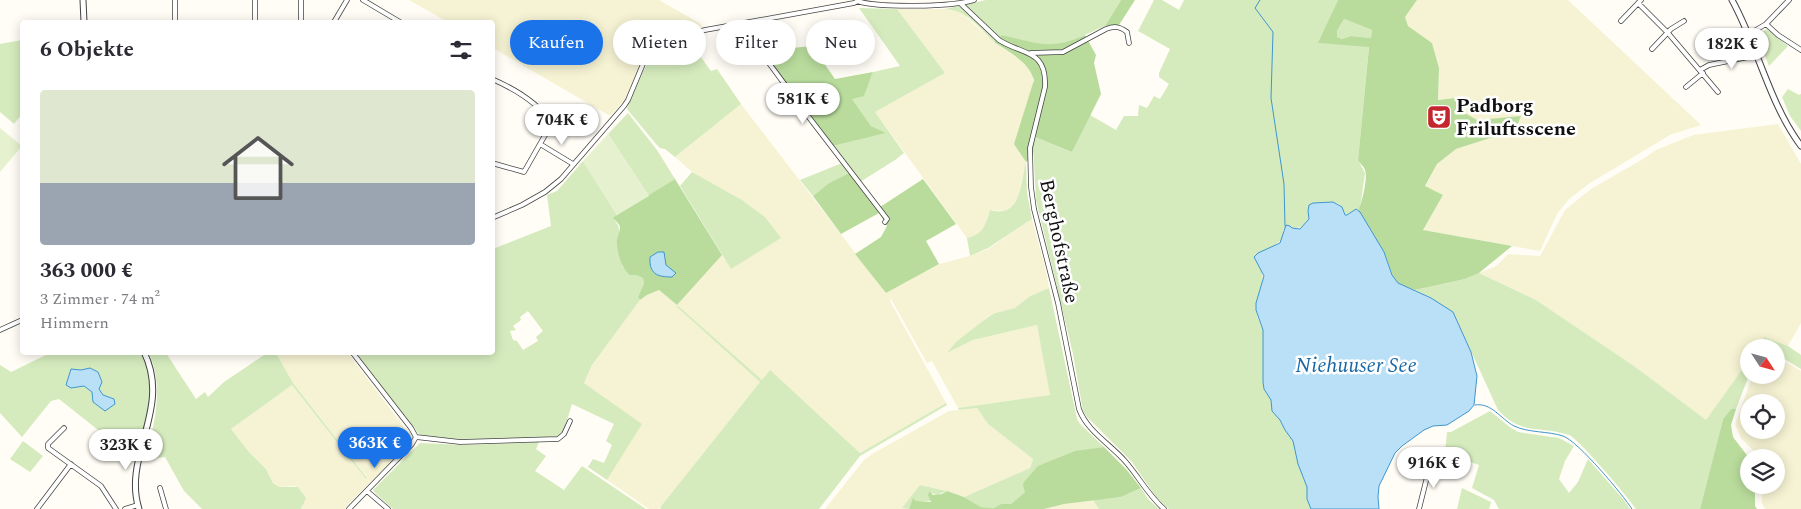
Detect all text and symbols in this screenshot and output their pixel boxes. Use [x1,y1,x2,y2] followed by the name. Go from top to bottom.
[510,20,603,65] chip: Kaufen
[613,20,706,65] chip: Mieten
[716,20,796,65] chip: Filter
[806,20,875,65] chip: Neu
[1691,28,1773,70] pin: 182K €
[1706,32,1758,56] text: 182K €
[40,34,134,66] text: 6 Objekte
[447,36,475,64] icon: filters
[762,82,844,125] pin: 581K €
[777,87,829,111] text: 581K €
[1456,91,1576,144] place label: Padborg Friluftsscene
[521,104,603,146] pin: 704K €
[1426,104,1452,130] theatre icon: Padborg Friluftsscene
[536,108,588,132] text: 704K €
[213,123,303,213] icon: home
[1031,176,1087,306] street label: Berghofstraße
[40,255,133,287] text: 363 000 €
[40,287,160,311] text: 3 Zimmer · 74 m²
[40,311,109,335] text: Himmern
[1740,339,1785,384] north arrow
[1740,339,1785,494] map controls
[1295,350,1417,382] water label: Niehuuser See
[1740,394,1785,439] button: locate
[334,426,416,469] pin: 363K €
[85,428,167,471] pin: 323K €
[349,431,401,455] text: 363K €
[100,433,152,457] text: 323K €
[1393,446,1475,489] pin: 916K €
[1740,449,1785,494] button: layers
[1408,451,1460,475] text: 916K €

